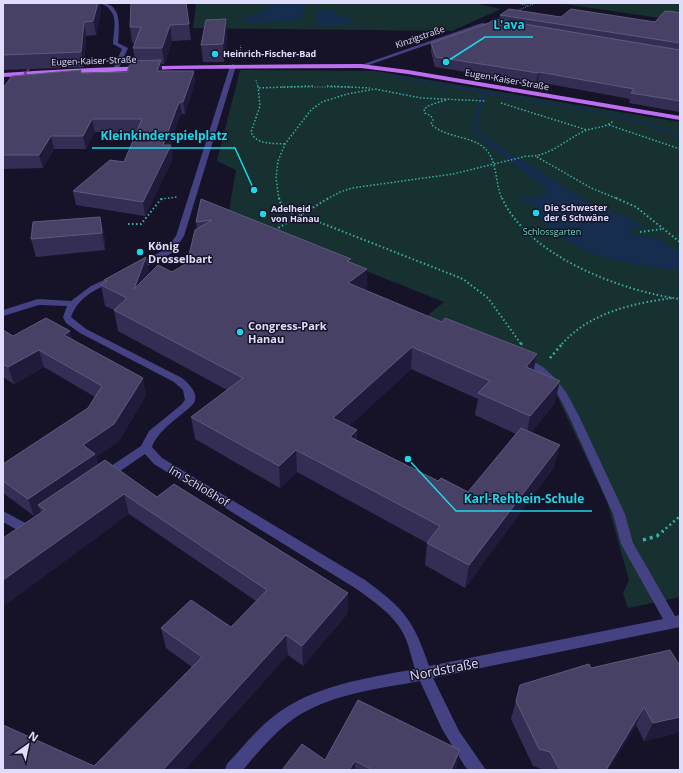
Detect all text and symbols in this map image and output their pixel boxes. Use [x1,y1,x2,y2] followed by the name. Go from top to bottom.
[485,13,533,37] callout: L'ava
[493,16,525,33] text: L'ava
[393,22,446,51] street label: Kinzigstraße
[223,47,316,60] place label: Heinrich-Fischer-Bad
[210,49,220,59] marker: Heinrich-Fischer-Bad
[51,53,137,68] street label: Eugen-Kaiser-Straße
[464,66,550,93] street label: Eugen-Kaiser-Straße
[24,69,30,78] one-way arrow
[92,124,235,148] callout: Kleinkinderspielplatz
[101,127,228,144] text: Kleinkinderspielplatz
[544,201,609,224] place label: Die Schwester der 6 Schwäne
[271,202,320,225] place label: Adelheid von Hanau
[531,208,541,218] marker: Die Schwester der 6 Schwäne
[258,209,268,219] marker: Adelheid von Hanau
[523,225,581,238] park label: Schlossgarten
[148,238,212,266] place label: König Drosselbart
[135,247,145,257] marker: König Drosselbart
[248,318,327,346] place label: Congress-Park Hanau
[235,327,245,337] marker: Congress-Park Hanau
[166,462,233,510] street label: Im Schloßhof
[456,487,592,511] callout: Karl-Rehbein-Schule
[464,490,584,507] text: Karl-Rehbein-Schule
[408,654,480,684] street label: Nordstraße
[8,725,48,765] north arrow
[26,727,42,745] text: N

